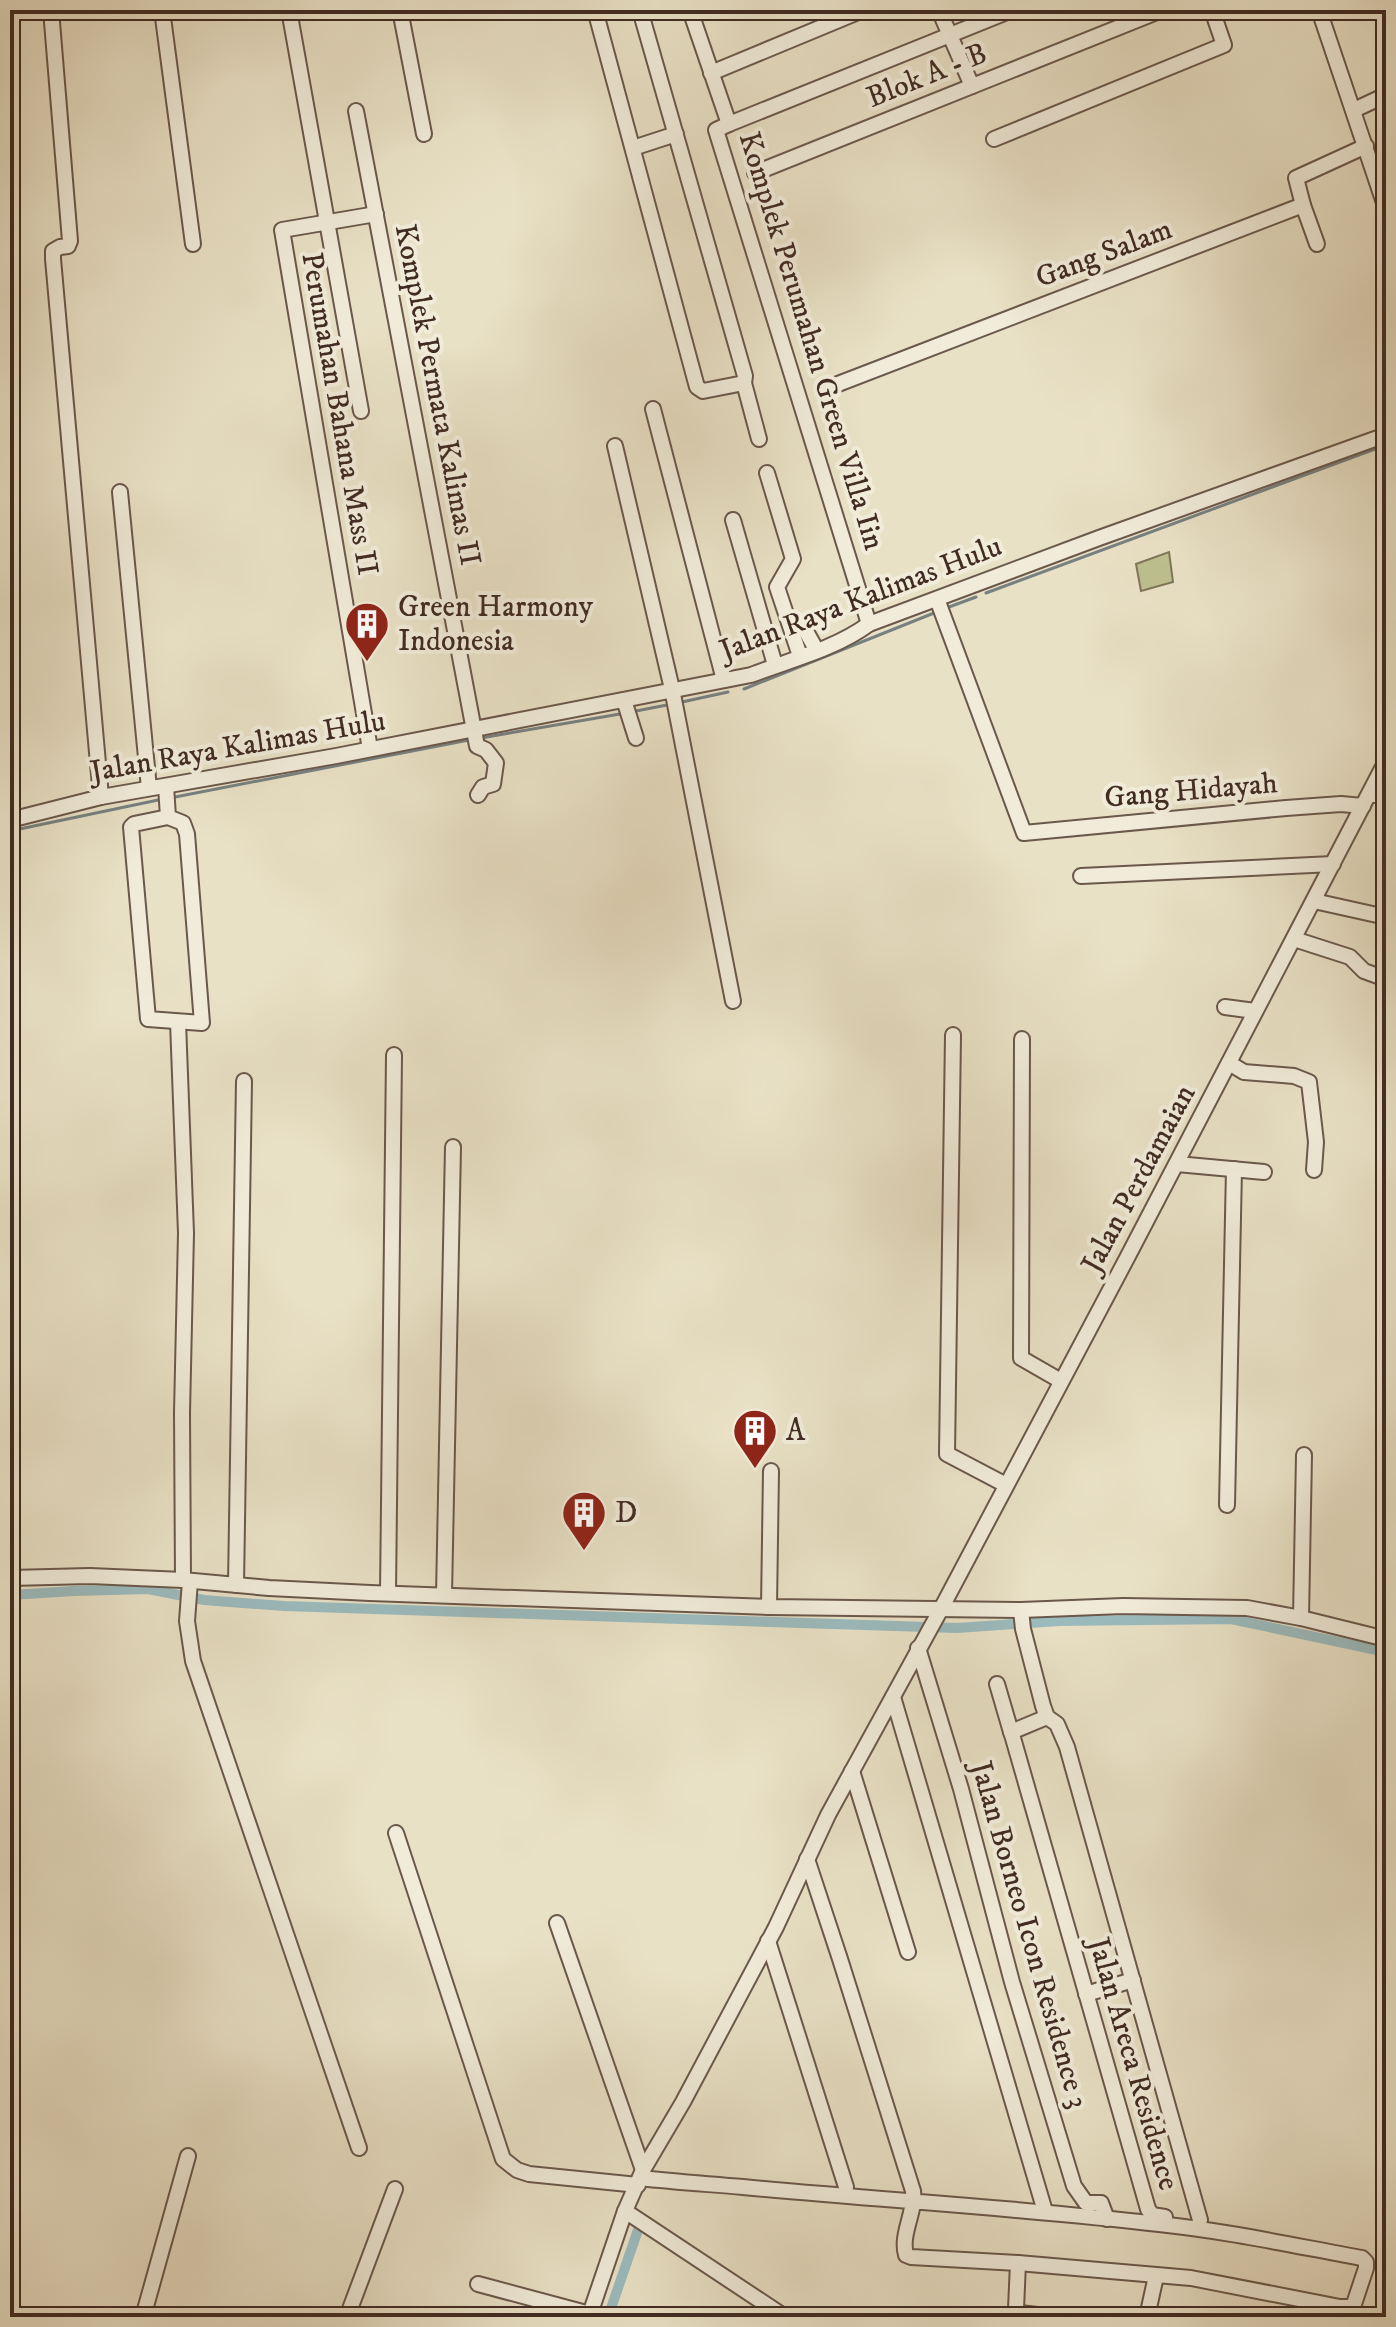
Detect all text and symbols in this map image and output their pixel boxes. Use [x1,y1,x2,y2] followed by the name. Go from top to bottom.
[861,35,993,117] street label: Blok A - B
[730,128,892,555] street label: Komplek Perumahan Green Villa Iin
[1031,211,1177,297] street label: Gang Salam
[386,221,488,569] street label: Komplek Permata Kalimas II
[292,250,386,578] street label: Perumahan Bahana Mass II
[712,528,1007,671] street label: Jalan Raya Kalimas Hulu
[398,589,594,660] place label: Green Harmony Indonesia
[343,600,391,663] building icon: Green Harmony Indonesia
[85,703,388,792] street label: Jalan Raya Kalimas Hulu
[1103,765,1279,817] street label: Gang Hidayah
[1073,1078,1204,1282] street label: Jalan Perdamaian
[731,1407,779,1470] building icon: A
[786,1413,806,1450] place label: A
[560,1489,608,1552] building icon: D
[615,1495,637,1532] place label: D
[961,1754,1096,2113] street label: Jalan Borneo Icon Residence 3
[1078,1931,1187,2195] street label: Jalan Areca Residence

